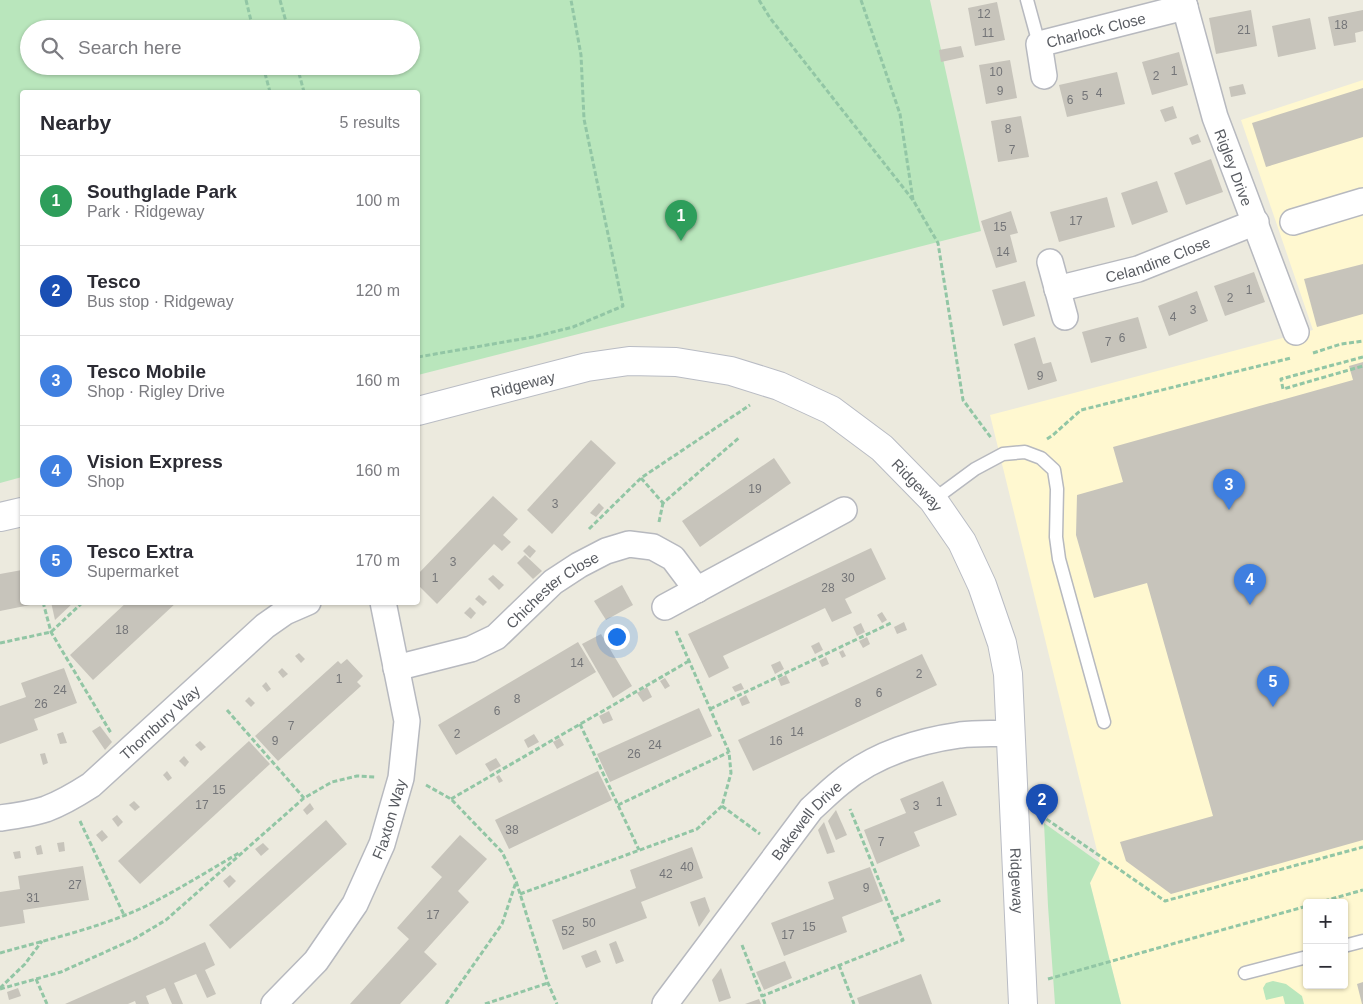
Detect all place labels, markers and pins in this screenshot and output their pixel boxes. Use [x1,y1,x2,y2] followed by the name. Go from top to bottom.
[665,200,697,241] pin: 1
[1213,469,1245,510] pin: 3
[1234,564,1266,605] pin: 4
[1257,666,1289,707] pin: 5
[1026,784,1058,825] pin: 2

